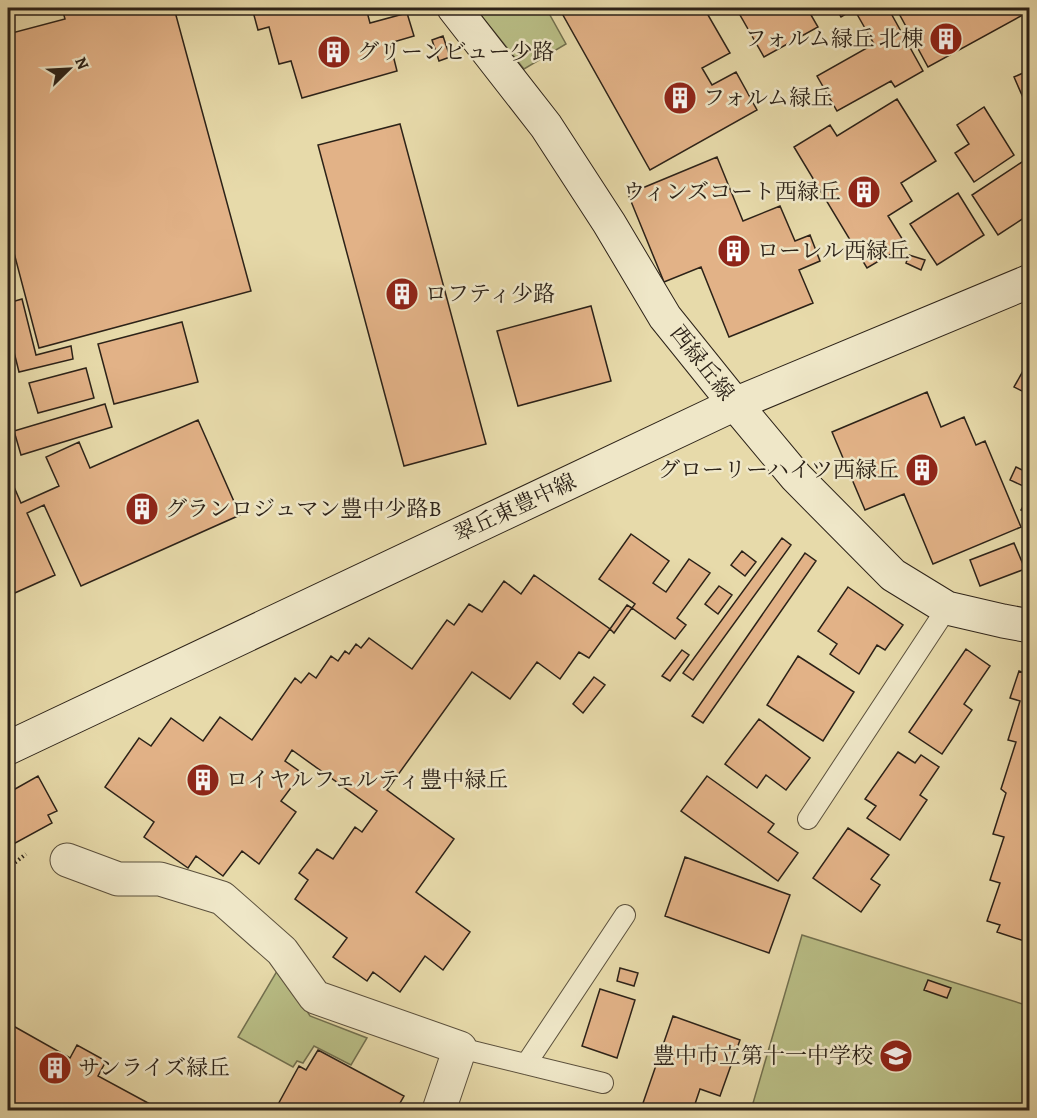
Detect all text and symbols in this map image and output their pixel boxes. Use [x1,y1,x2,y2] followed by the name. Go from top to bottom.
[928,21,964,57] building icon: フォルム緑丘 北棟
[745,24,923,54] place label: フォルム緑丘 北棟
[316,34,352,70] building icon: グリーンビュー少路
[357,37,555,67] place label: グリーンビュー少路
[39,39,99,99] north arrow
[69,54,94,73] text: N
[662,80,698,116] building icon: フォルム緑丘
[703,83,833,113] place label: フォルム緑丘
[846,174,882,210] building icon: ウィンズコート西緑丘
[623,177,841,207] place label: ウィンズコート西緑丘
[716,233,752,269] building icon: ローレル西緑丘
[757,236,910,266] place label: ローレル西緑丘
[384,276,420,312] building icon: ロフティ少路
[425,279,555,309] place label: ロフティ少路
[663,319,741,407] street label: 西緑丘線
[904,452,940,488] building icon: グローリーハイツ西緑丘
[658,455,899,485] place label: グローリーハイツ西緑丘
[449,467,581,549] street label: 翠丘東豊中線
[124,491,160,527] building icon: グランロジュマン豊中少路B
[165,494,442,524] place label: グランロジュマン豊中少路B
[185,762,221,798] building icon: ロイヤルフェルティ豊中緑丘
[226,765,508,795] place label: ロイヤルフェルティ豊中緑丘
[878,1038,914,1074] school or university icon: 豊中市立第十一中学校
[653,1041,873,1071] place label: 豊中市立第十一中学校
[37,1050,73,1086] building icon: サンライズ緑丘
[78,1053,230,1083] place label: サンライズ緑丘

